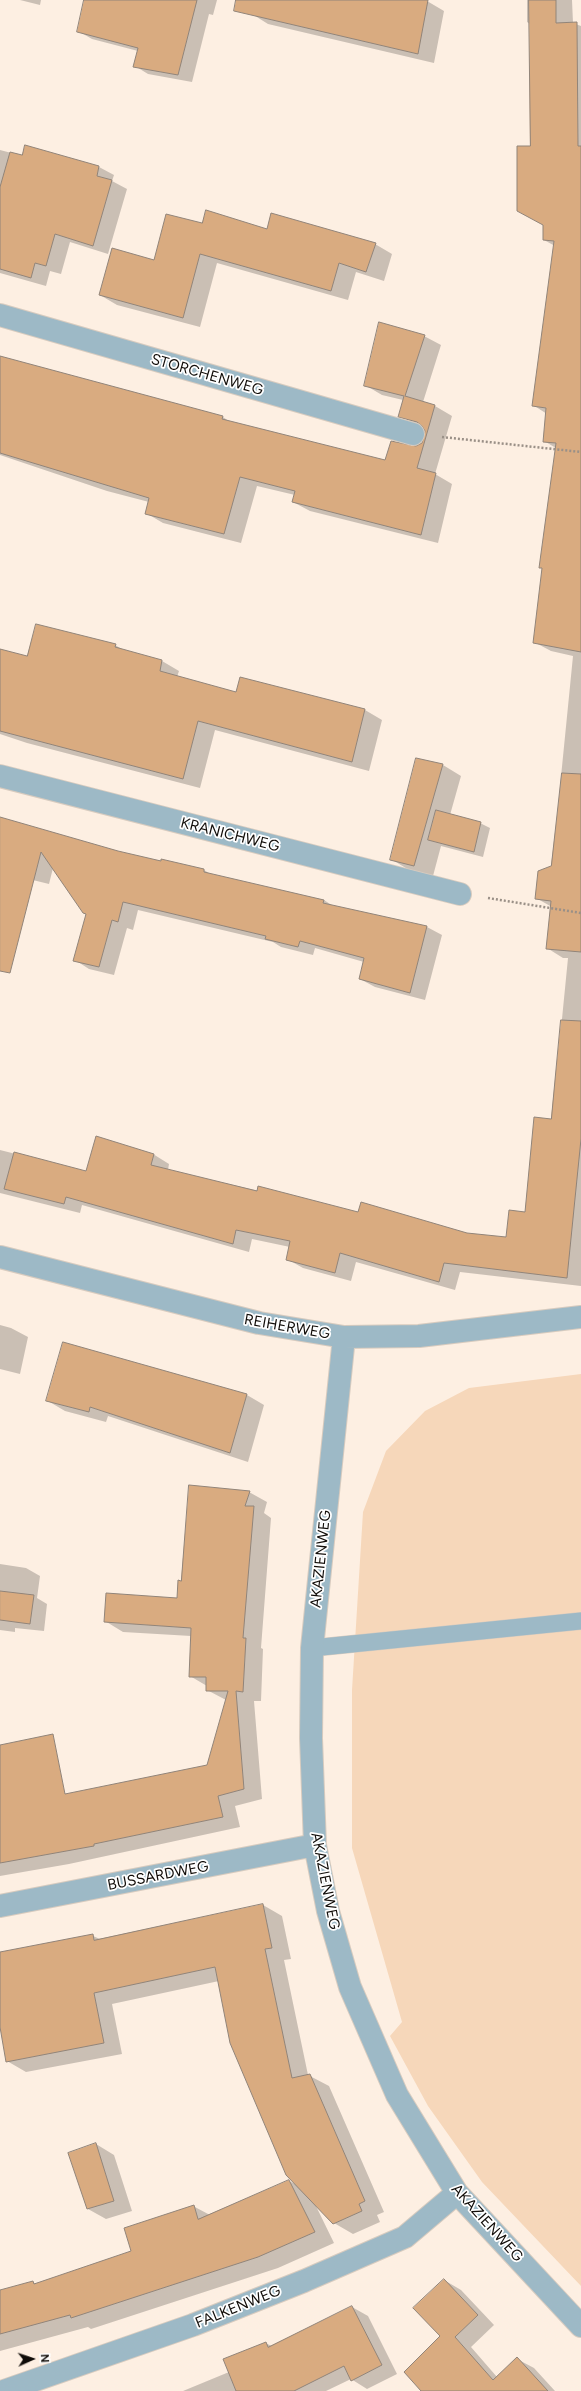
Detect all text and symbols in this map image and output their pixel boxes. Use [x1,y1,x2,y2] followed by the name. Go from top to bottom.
[149,350,265,400] street label: STORCHENWEG
[179,814,281,856] street label: KRANICHWEG
[243,1311,331,1343] street label: REIHERWEG
[307,1509,335,1609] street label: AKAZIENWEG
[307,1831,343,1931] street label: AKAZIENWEG
[106,1857,210,1895] street label: BUSSARDWEG
[447,2180,527,2266] street label: AKAZIENWEG
[193,2282,283,2332] street label: FALKENWEG
[12,2339,52,2379] north arrow
[38,2354,51,2363] text: N

